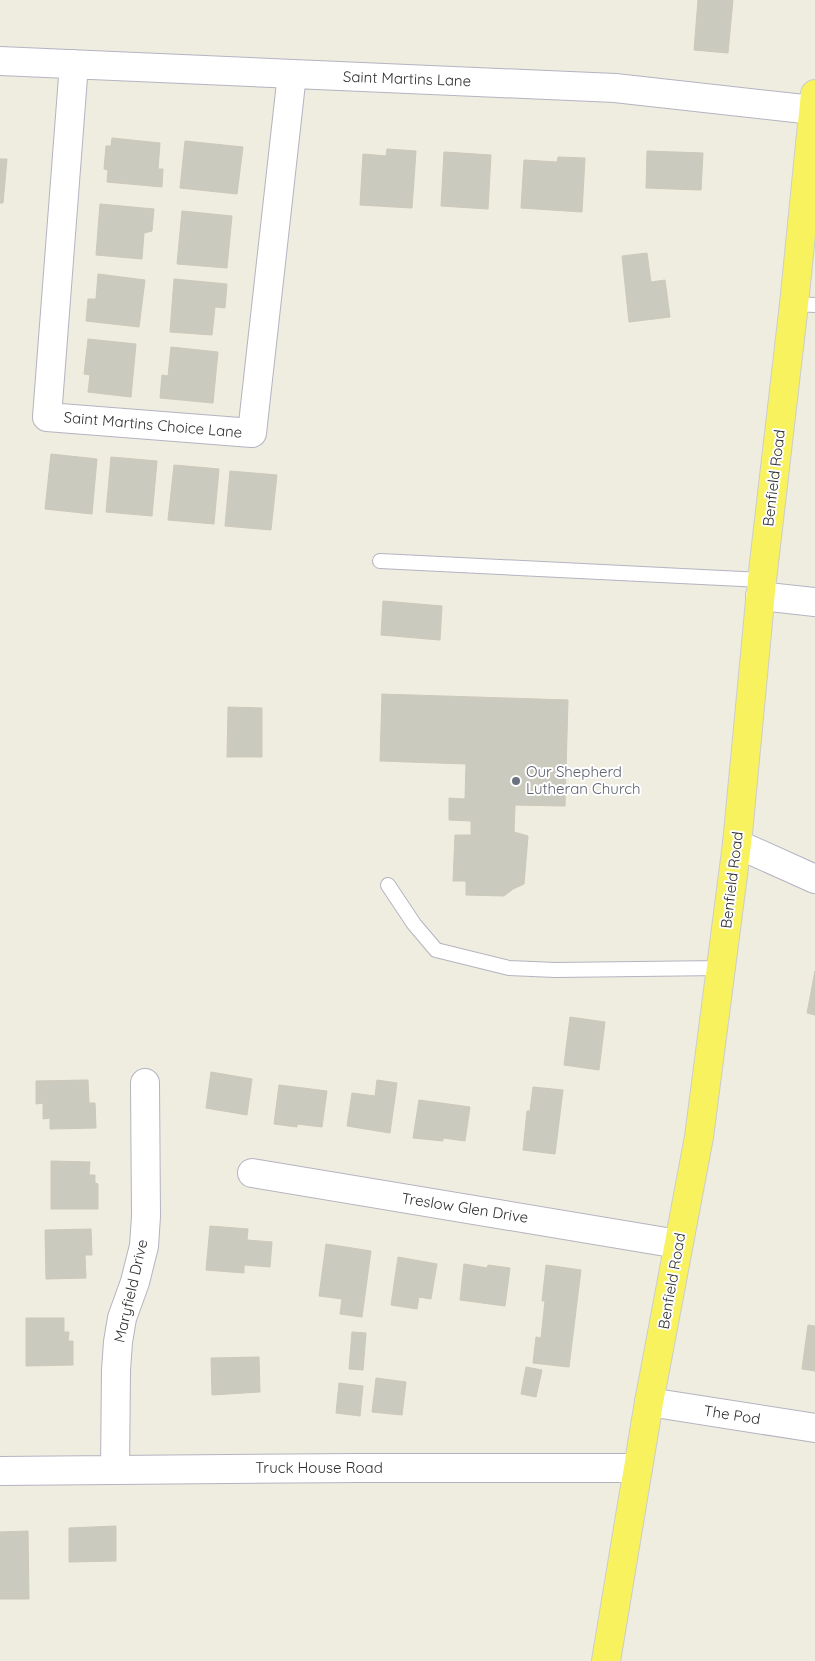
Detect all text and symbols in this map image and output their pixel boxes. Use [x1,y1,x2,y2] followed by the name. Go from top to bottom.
[343,67,471,90] street label: Saint Martins Lane
[63,407,243,442] street label: Saint Martins Choice Lane
[758,428,789,528] street label: Benfield Road
[526,762,641,798] place label: Our Shepherd Lutheran Church
[510,775,522,787] marker: Our Shepherd Lutheran Church
[716,830,747,930] street label: Benfield Road
[400,1188,530,1227] street label: Treslow Glen Drive
[654,1231,689,1331] street label: Benfield Road
[109,1237,152,1344] street label: Maryfield Drive
[702,1401,762,1428] street label: The Pod
[255,1458,383,1477] street label: Truck House Road

